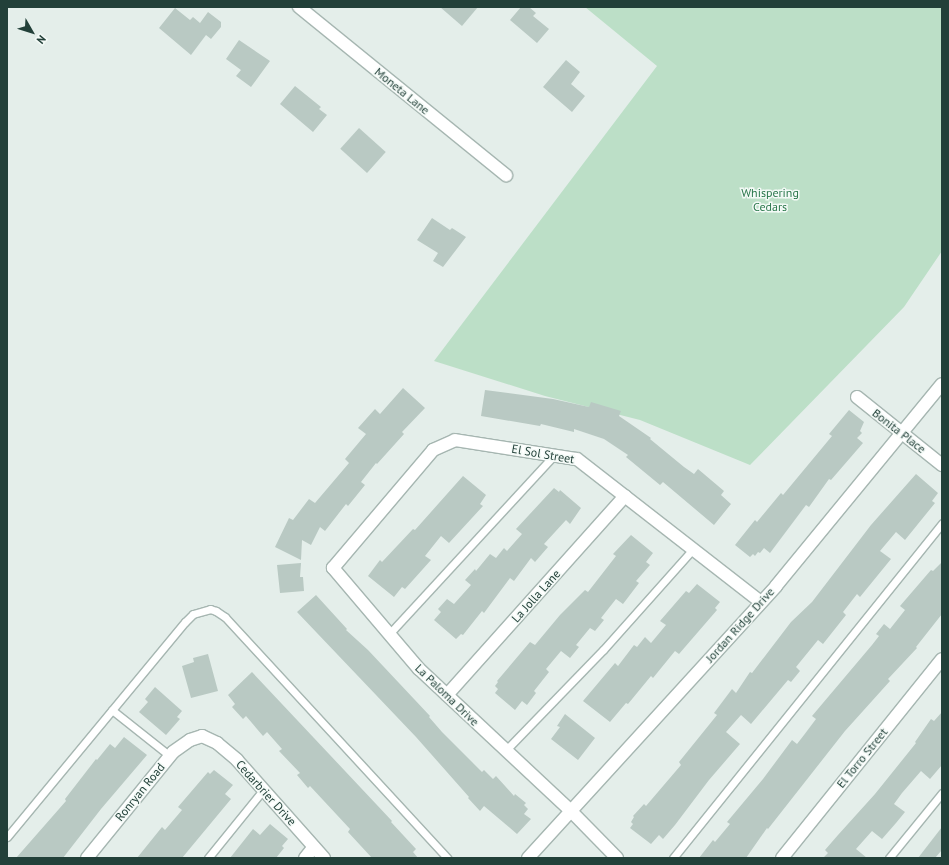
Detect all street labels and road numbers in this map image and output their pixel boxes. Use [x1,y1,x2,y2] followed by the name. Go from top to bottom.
[372,65,432,117] street label: Moneta Lane
[869,406,929,456] street label: Bonita Place
[511,441,575,467] street label: El Sol Street
[509,567,563,625] street label: La Jolla Lane
[703,585,777,665] street label: Jordan Ridge Drive
[412,661,482,729] street label: La Paloma Drive
[833,725,891,791] street label: El Torro Street
[233,757,299,829] street label: Cedarbrier Drive
[112,760,168,824] street label: Ronryan Road

